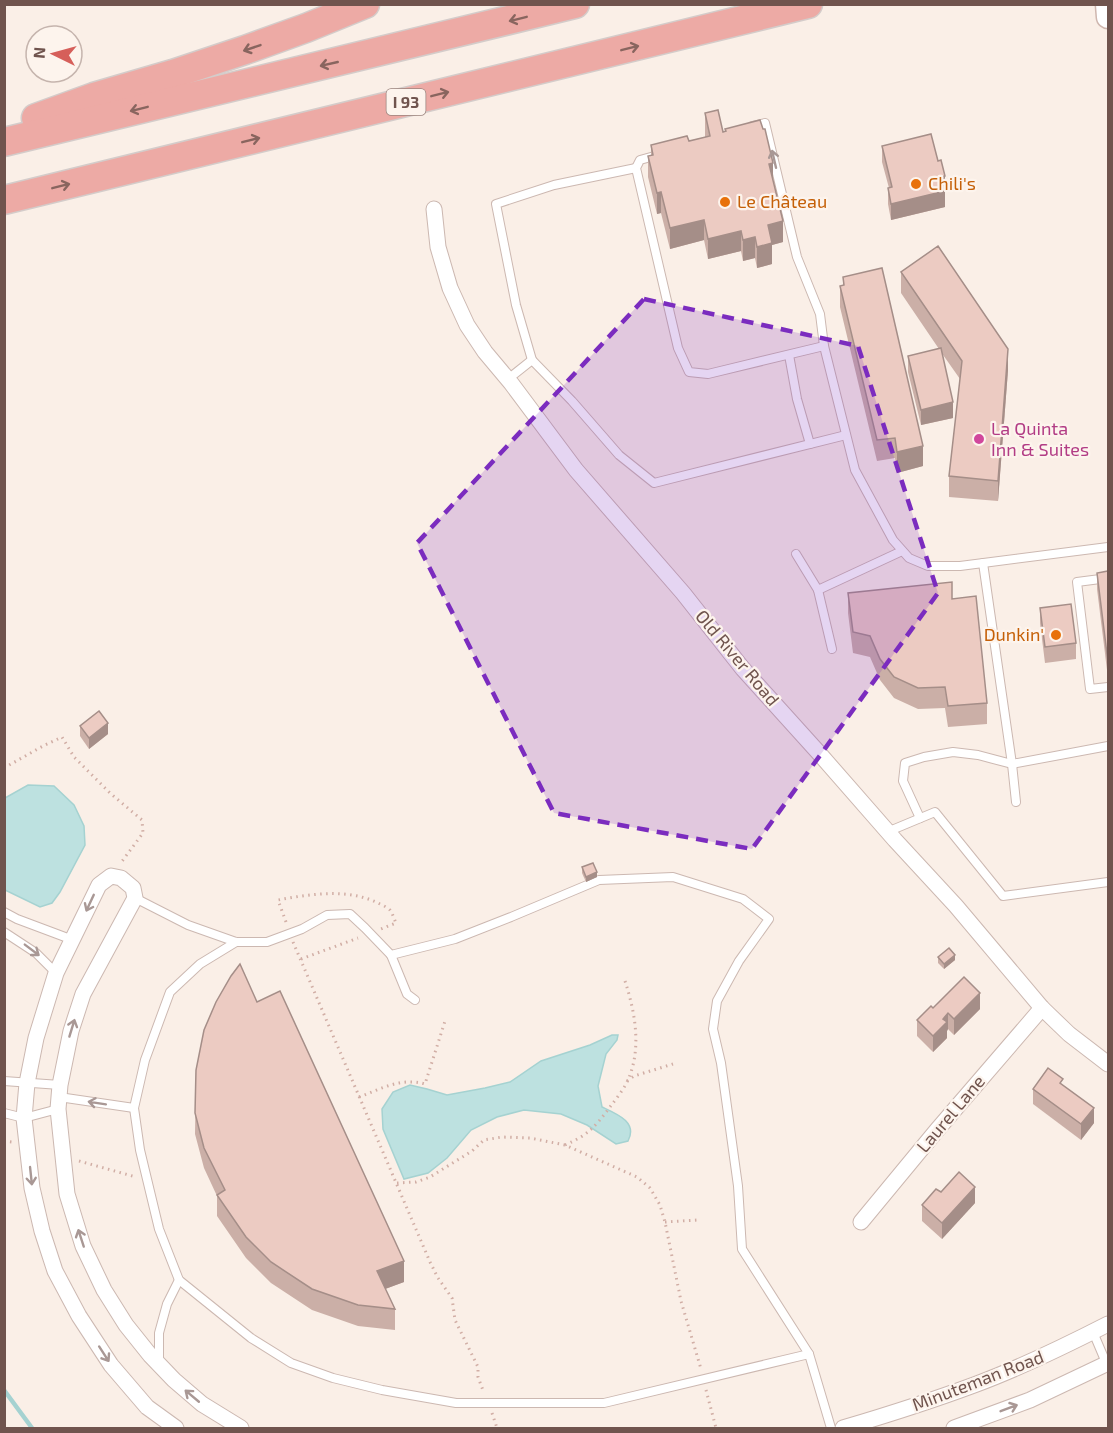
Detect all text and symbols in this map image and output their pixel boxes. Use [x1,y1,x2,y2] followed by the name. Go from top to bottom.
[509,13,528,25] one-way arrow
[24,24,84,84] north arrow
[620,42,639,54] one-way arrow
[243,43,262,54] one-way arrow
[29,46,49,59] text: N
[319,58,338,70] one-way arrow
[430,88,449,100] one-way arrow
[386,89,426,115] road number: I 93
[130,104,149,116] one-way arrow
[241,134,260,146] one-way arrow
[767,150,779,169] one-way arrow
[928,172,976,194] place label: Chili's
[909,177,923,191] marker: Chili's
[52,180,71,192] one-way arrow
[737,190,827,212] place label: Le Château
[718,195,732,209] marker: Le Château
[991,417,1089,460] place label: La Quinta Inn & Suites
[972,432,986,446] marker: La Quinta Inn & Suites
[691,605,784,710] street label: Old River Road
[984,623,1044,645] place label: Dunkin'
[1049,628,1063,642] marker: Dunkin'
[84,893,95,911] one-way arrow
[23,944,39,957] one-way arrow
[67,1019,78,1038] one-way arrow
[912,1070,989,1157] street label: Laurel Lane
[87,1097,107,1108] one-way arrow
[26,1165,37,1185] one-way arrow
[75,1230,86,1248] one-way arrow
[98,1345,110,1362] one-way arrow
[909,1345,1047,1415] street label: Minuteman Road
[184,1389,200,1402] one-way arrow
[999,1402,1017,1413] one-way arrow

